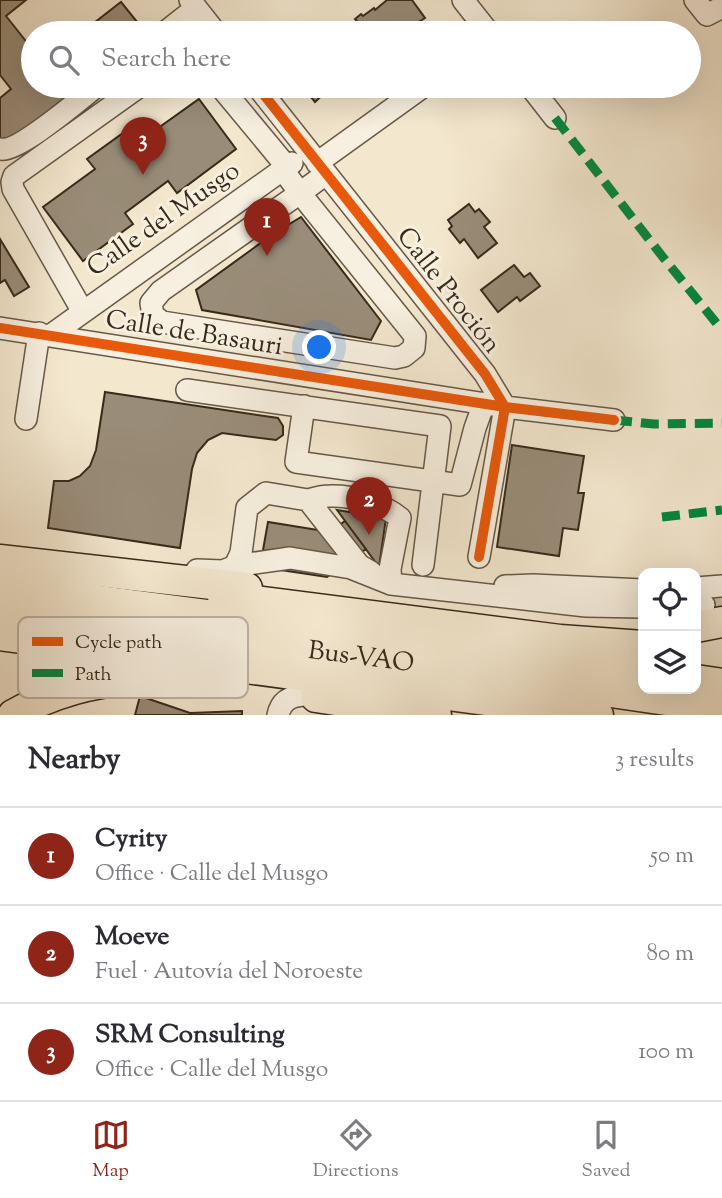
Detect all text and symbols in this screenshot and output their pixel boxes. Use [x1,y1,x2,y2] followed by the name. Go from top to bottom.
[21,21,701,98] search box
[45,41,83,79] icon: search
[101,41,231,78] text: Search here
[120,117,166,175] pin: 3
[80,153,248,287] street label: Calle del Musgo
[244,198,290,256] pin: 1
[387,220,509,362] street label: Calle Proción
[103,302,285,366] street label: Calle de Basauri
[302,330,336,364] your location
[346,477,392,535] pin: 2
[638,568,701,694] map controls
[638,568,701,631] button: locate
[18,617,248,698] legend
[75,630,162,657] text: Cycle path
[638,631,701,694] button: layers
[306,632,416,683] street label: Bus-VAO
[75,662,112,689] text: Path
[28,739,120,782] text: Nearby
[615,744,694,777] text: 3 results
[95,821,167,858] text: Cyrity
[47,840,55,873] text: 1
[650,840,694,873] text: 50 m
[95,858,328,891] text: Office · Calle del Musgo
[95,919,169,956] text: Moeve
[46,938,56,971] text: 2
[646,938,694,971] text: 80 m
[95,956,363,989] text: Fuel · Autovía del Noroeste
[95,1017,285,1054] text: SRM Consulting
[46,1036,56,1069] text: 3
[638,1036,694,1069] text: 100 m
[95,1054,328,1087] text: Office · Calle del Musgo
[92,1116,130,1185] tab: Map
[313,1116,398,1185] tab: Directions
[582,1116,630,1185] tab: Saved

